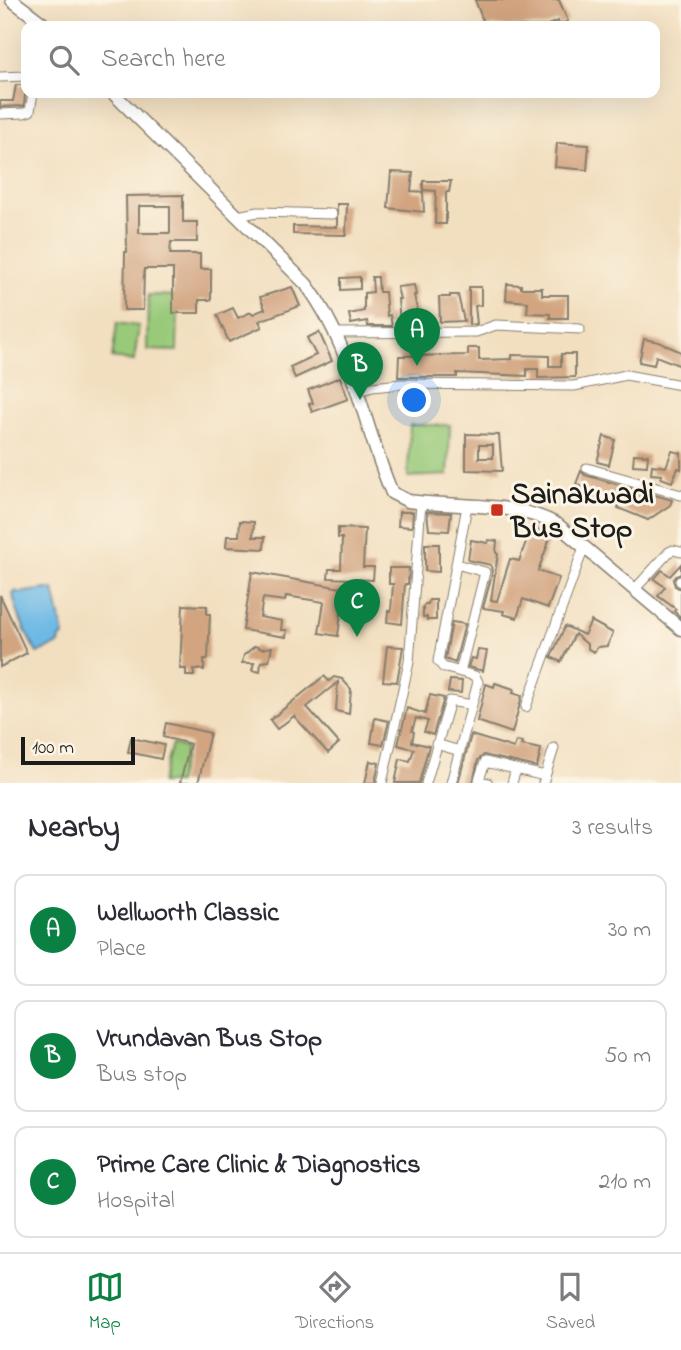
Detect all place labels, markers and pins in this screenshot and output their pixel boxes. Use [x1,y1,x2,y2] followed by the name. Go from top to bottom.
[394,308,440,366] pin: A
[337,342,383,400] pin: B
[509,474,654,552] place label: Sainakwadi Bus Stop
[489,502,505,518] marker: Sainakwadi Bus Stop
[334,579,380,637] pin: C

